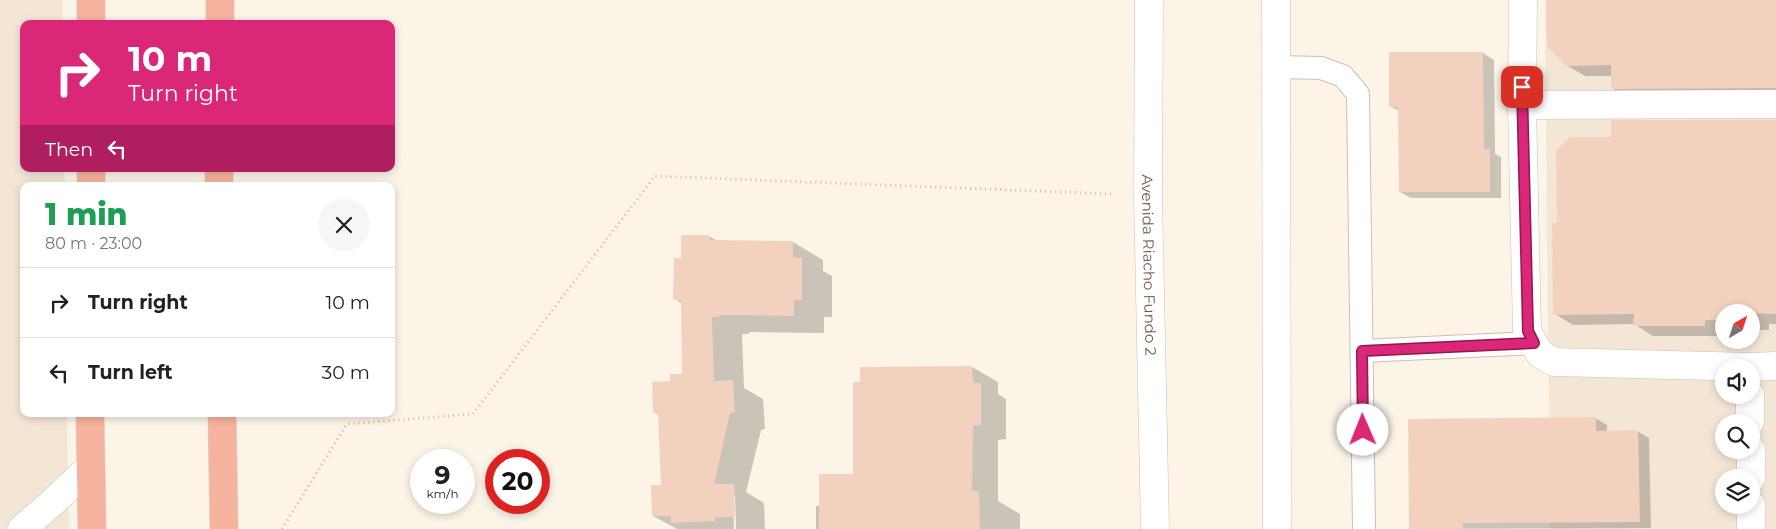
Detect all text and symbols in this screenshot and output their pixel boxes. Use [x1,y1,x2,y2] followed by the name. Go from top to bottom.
[128,37,212,80] text: 10 m
[45,40,110,105] icon: right
[1501,66,1543,108] pin
[1508,73,1536,101] icon: arrive
[128,80,238,107] text: Turn right
[103,135,131,163] icon: left
[45,138,93,161] text: Then
[1138,174,1161,356] street label: Avenida Riacho Fundo 2
[45,196,128,233] text: 1 min
[318,199,370,251] button: close
[45,234,142,253] text: 80 m · 23:00
[45,289,73,317] icon: right
[88,291,188,314] text: Turn right
[325,291,370,314] text: 10 m
[1715,304,1760,349] north arrow
[1715,304,1760,514] map controls
[45,359,73,387] icon: left
[1715,359,1760,404] button: sound
[88,361,173,384] text: Turn left
[322,361,370,384] text: 30 m
[1336,403,1388,455] position arrow
[1715,414,1760,459] button: search
[485,449,550,514] speed limit sign: 20
[435,460,450,490] text: 9
[1715,469,1760,514] button: layers
[426,486,459,501] text: km/h

